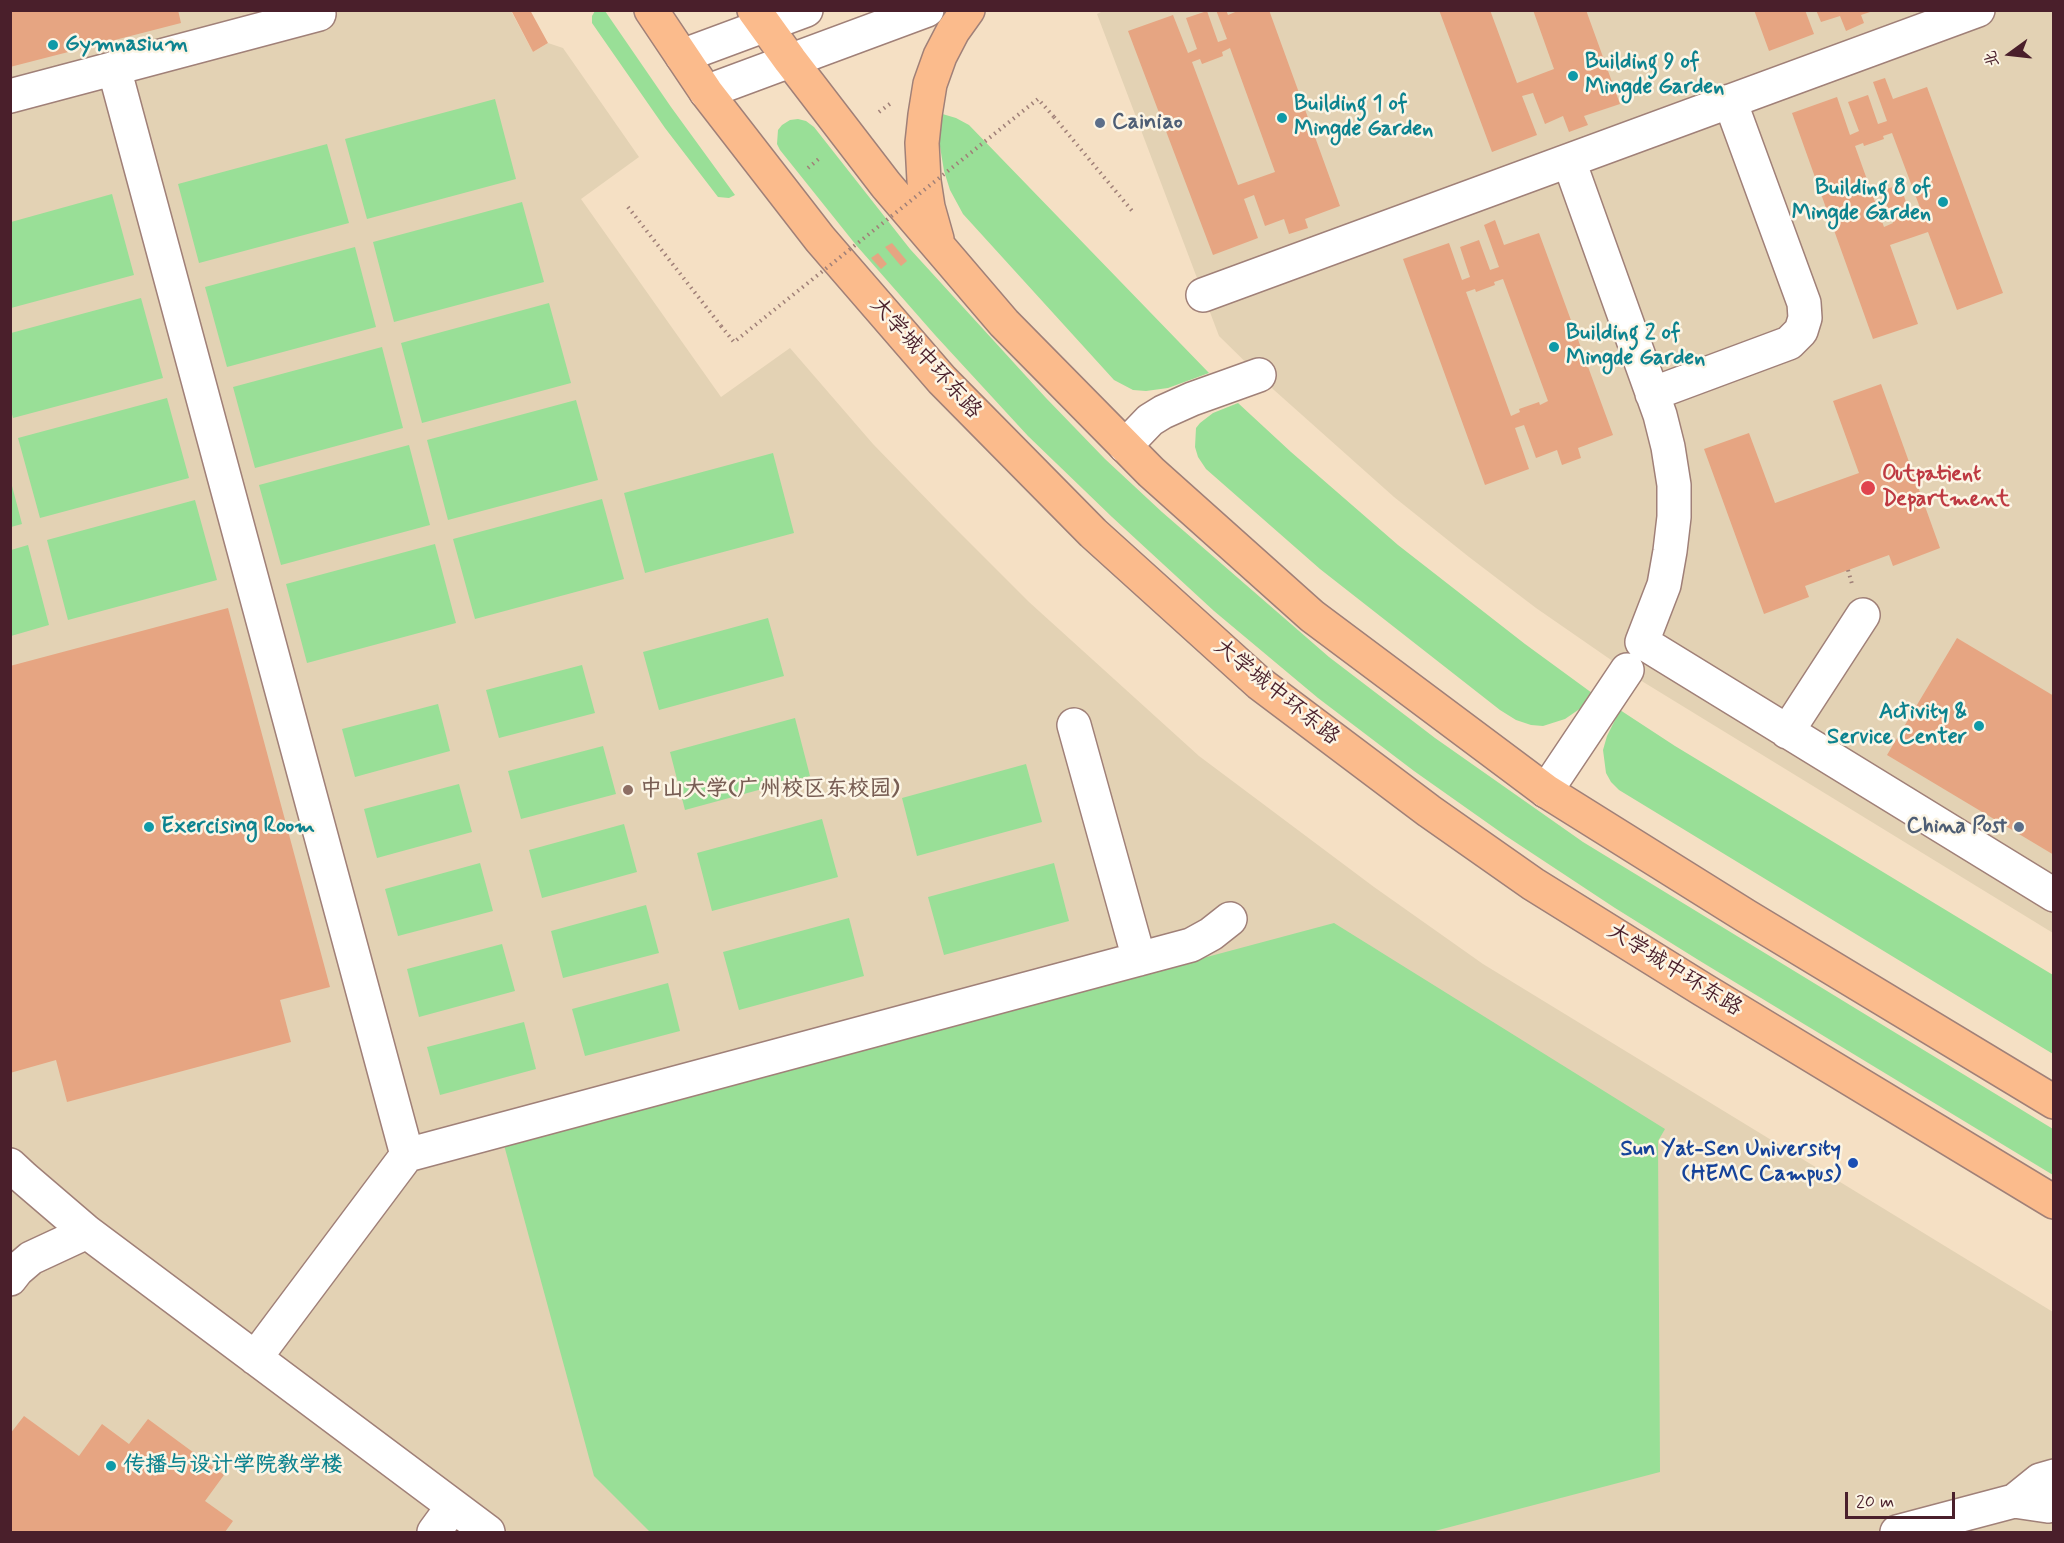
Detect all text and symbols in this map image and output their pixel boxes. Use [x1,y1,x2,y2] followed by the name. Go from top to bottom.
[1980,24,2040,84] north arrow
[65,32,188,58] place label: Gymnasium
[46,38,60,52] marker: Gymnasium
[1980,48,2004,69] text: 北
[1585,50,1724,101] place label: Building 9 of Mingde Garden
[1566,69,1580,83] marker: Building 9 of Mingde Garden
[1294,92,1433,144] place label: Building 1 of Mingde Garden
[1112,110,1183,136] place label: Cainiao
[1275,111,1289,125] marker: Building 1 of Mingde Garden
[1093,116,1107,130] marker: Cainiao
[1792,176,1931,228] place label: Building 8 of Mingde Garden
[1936,195,1950,209] marker: Building 8 of Mingde Garden
[864,293,986,425] street label: 大学城中环东路
[1566,321,1705,372] place label: Building 2 of Mingde Garden
[1547,340,1561,354] marker: Building 2 of Mingde Garden
[1882,462,2010,514] place label: Outpatient Department
[1859,479,1877,497] marker: Outpatient Department
[1208,634,1344,752] street label: 大学城中环东路
[1827,700,1967,752] place label: Activity & Service Center
[1972,719,1986,733] marker: Activity & Service Center
[640,777,899,803] place label: 中山大学(广州校区东校园)
[621,783,635,797] marker: 中山大学(广州校区东校园)
[161,814,315,840] place label: Exercising Room
[1907,814,2007,840] place label: China Post
[142,820,156,834] marker: Exercising Room
[2012,820,2026,834] marker: China Post
[1602,919,1746,1023] street label: 大学城中环东路
[1620,1137,1841,1188] place label: Sun Yat-Sen University (HEMC Campus)
[1846,1156,1860,1170] marker: Sun Yat-Sen University (HEMC Campus)
[123,1453,343,1479] place label: 传播与设计学院教学楼
[104,1459,118,1473] marker: 传播与设计学院教学楼
[1848,1480,1958,1518] scale bar
[1856,1490,1894,1514] text: 20 m

